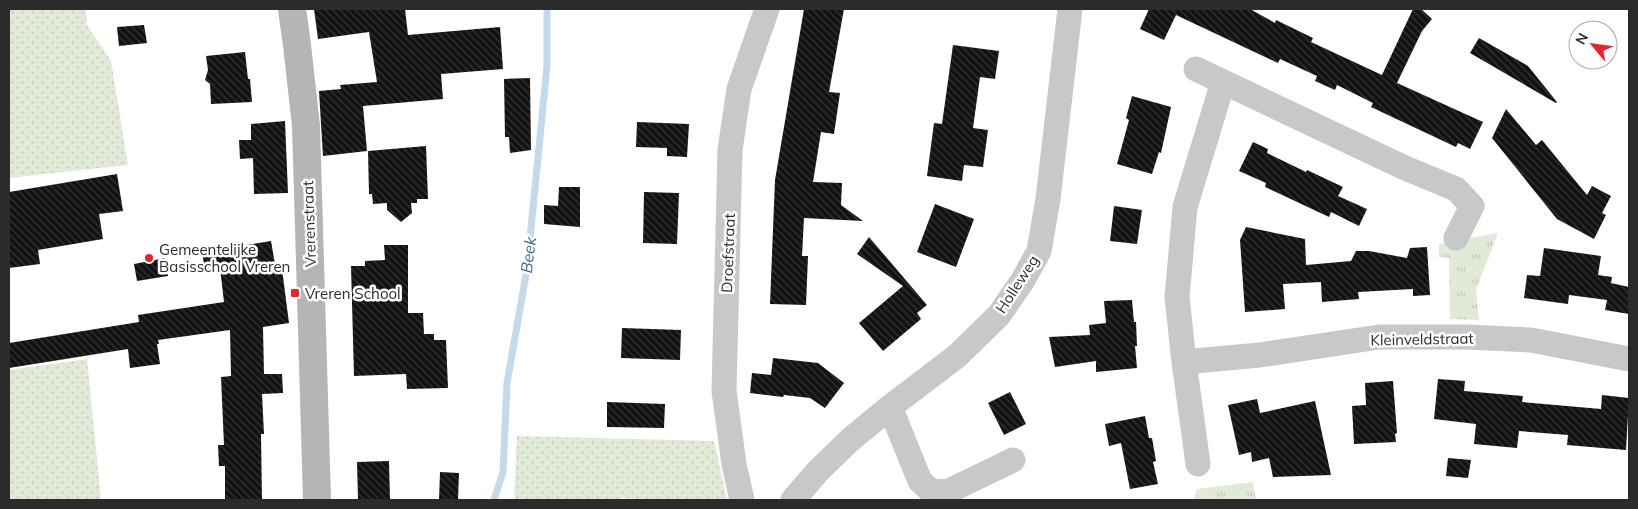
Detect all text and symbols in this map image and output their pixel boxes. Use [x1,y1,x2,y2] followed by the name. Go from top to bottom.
[1568,20,1618,70] north arrow
[1571,30,1592,48] text: N
[298,180,320,268] street label: Vrerenstraat
[717,213,739,293] street label: Droefstraat
[516,235,540,274] water label: Beek
[159,240,290,276] place label: Gemeentelijke Basisschool Vreren
[991,251,1043,317] street label: Holleweg
[143,252,155,264] marker: Gemeentelijke Basisschool Vreren
[305,284,401,303] place label: Vreren School
[289,287,301,299] marker: Vreren School
[1370,329,1474,349] street label: Kleinveldstraat

